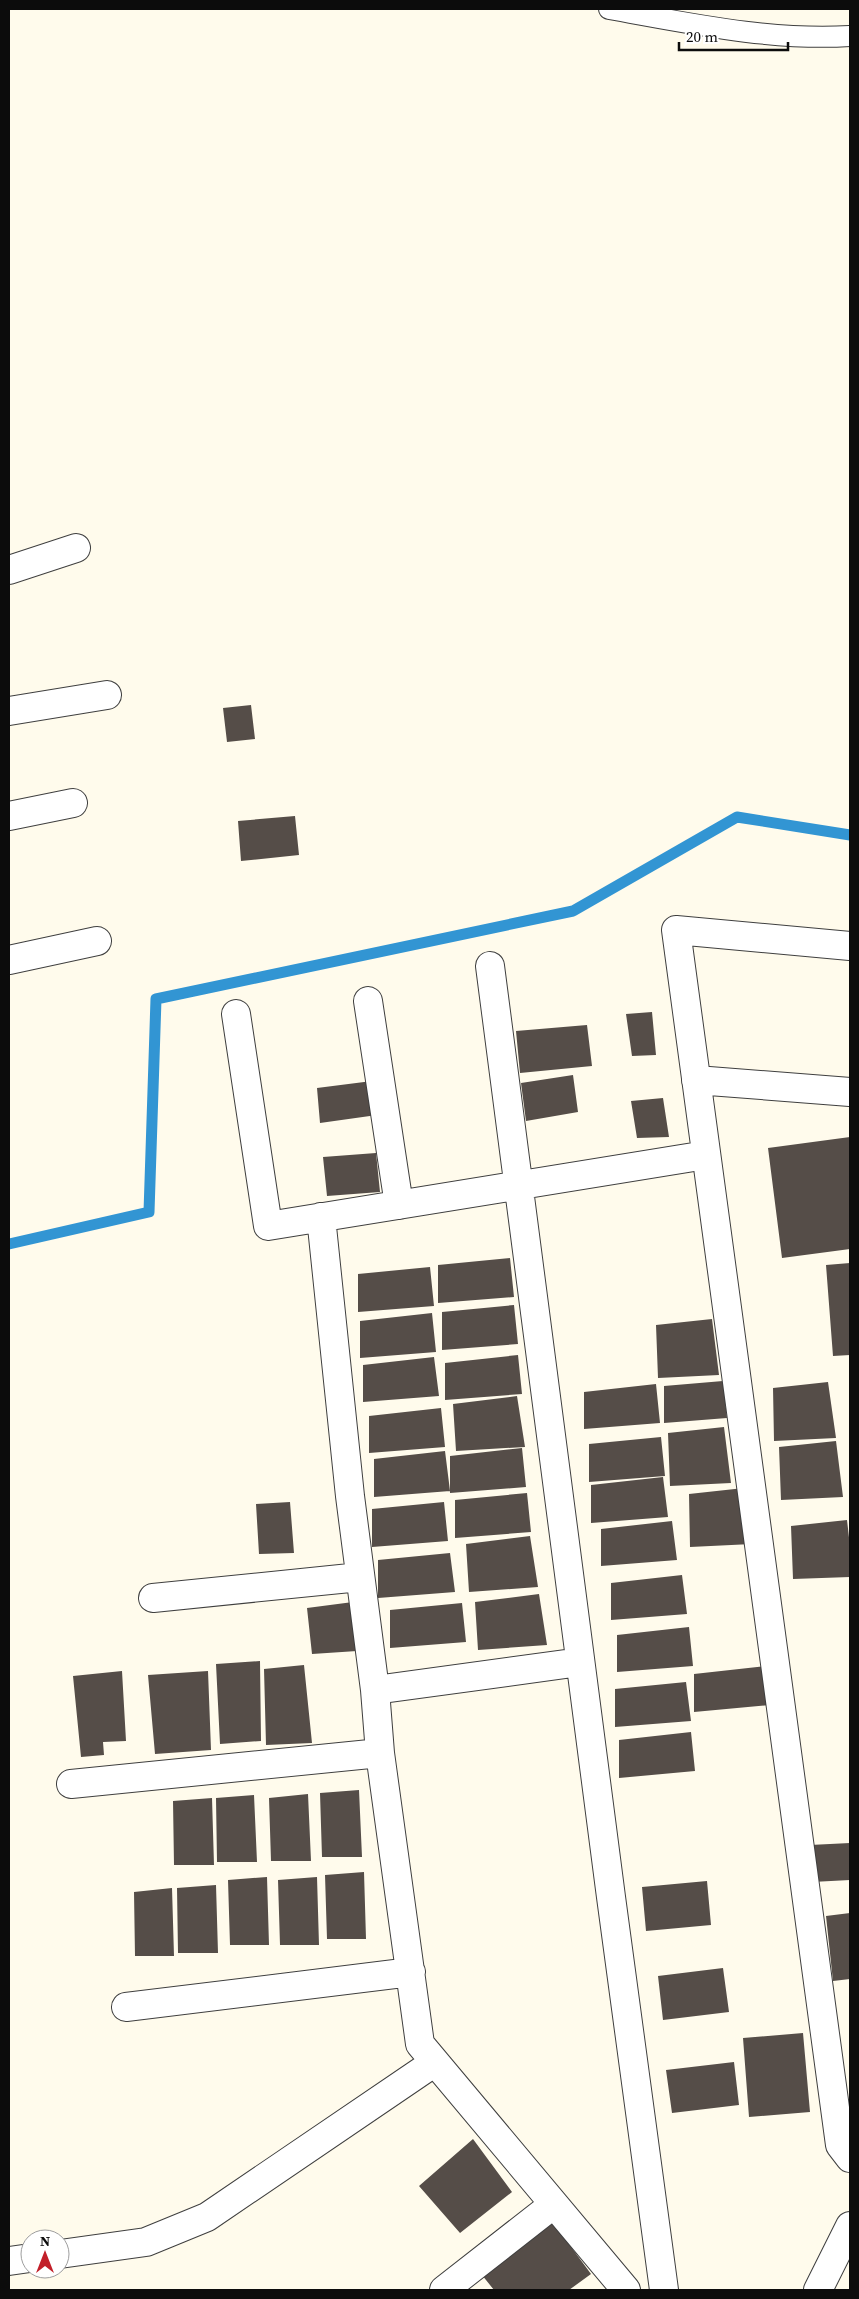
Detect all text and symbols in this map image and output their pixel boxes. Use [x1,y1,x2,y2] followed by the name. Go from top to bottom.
[679,20,788,52] scale bar
[686,26,718,47] text: 20 m
[20,2229,70,2279] north arrow
[40,2231,50,2251] text: N

